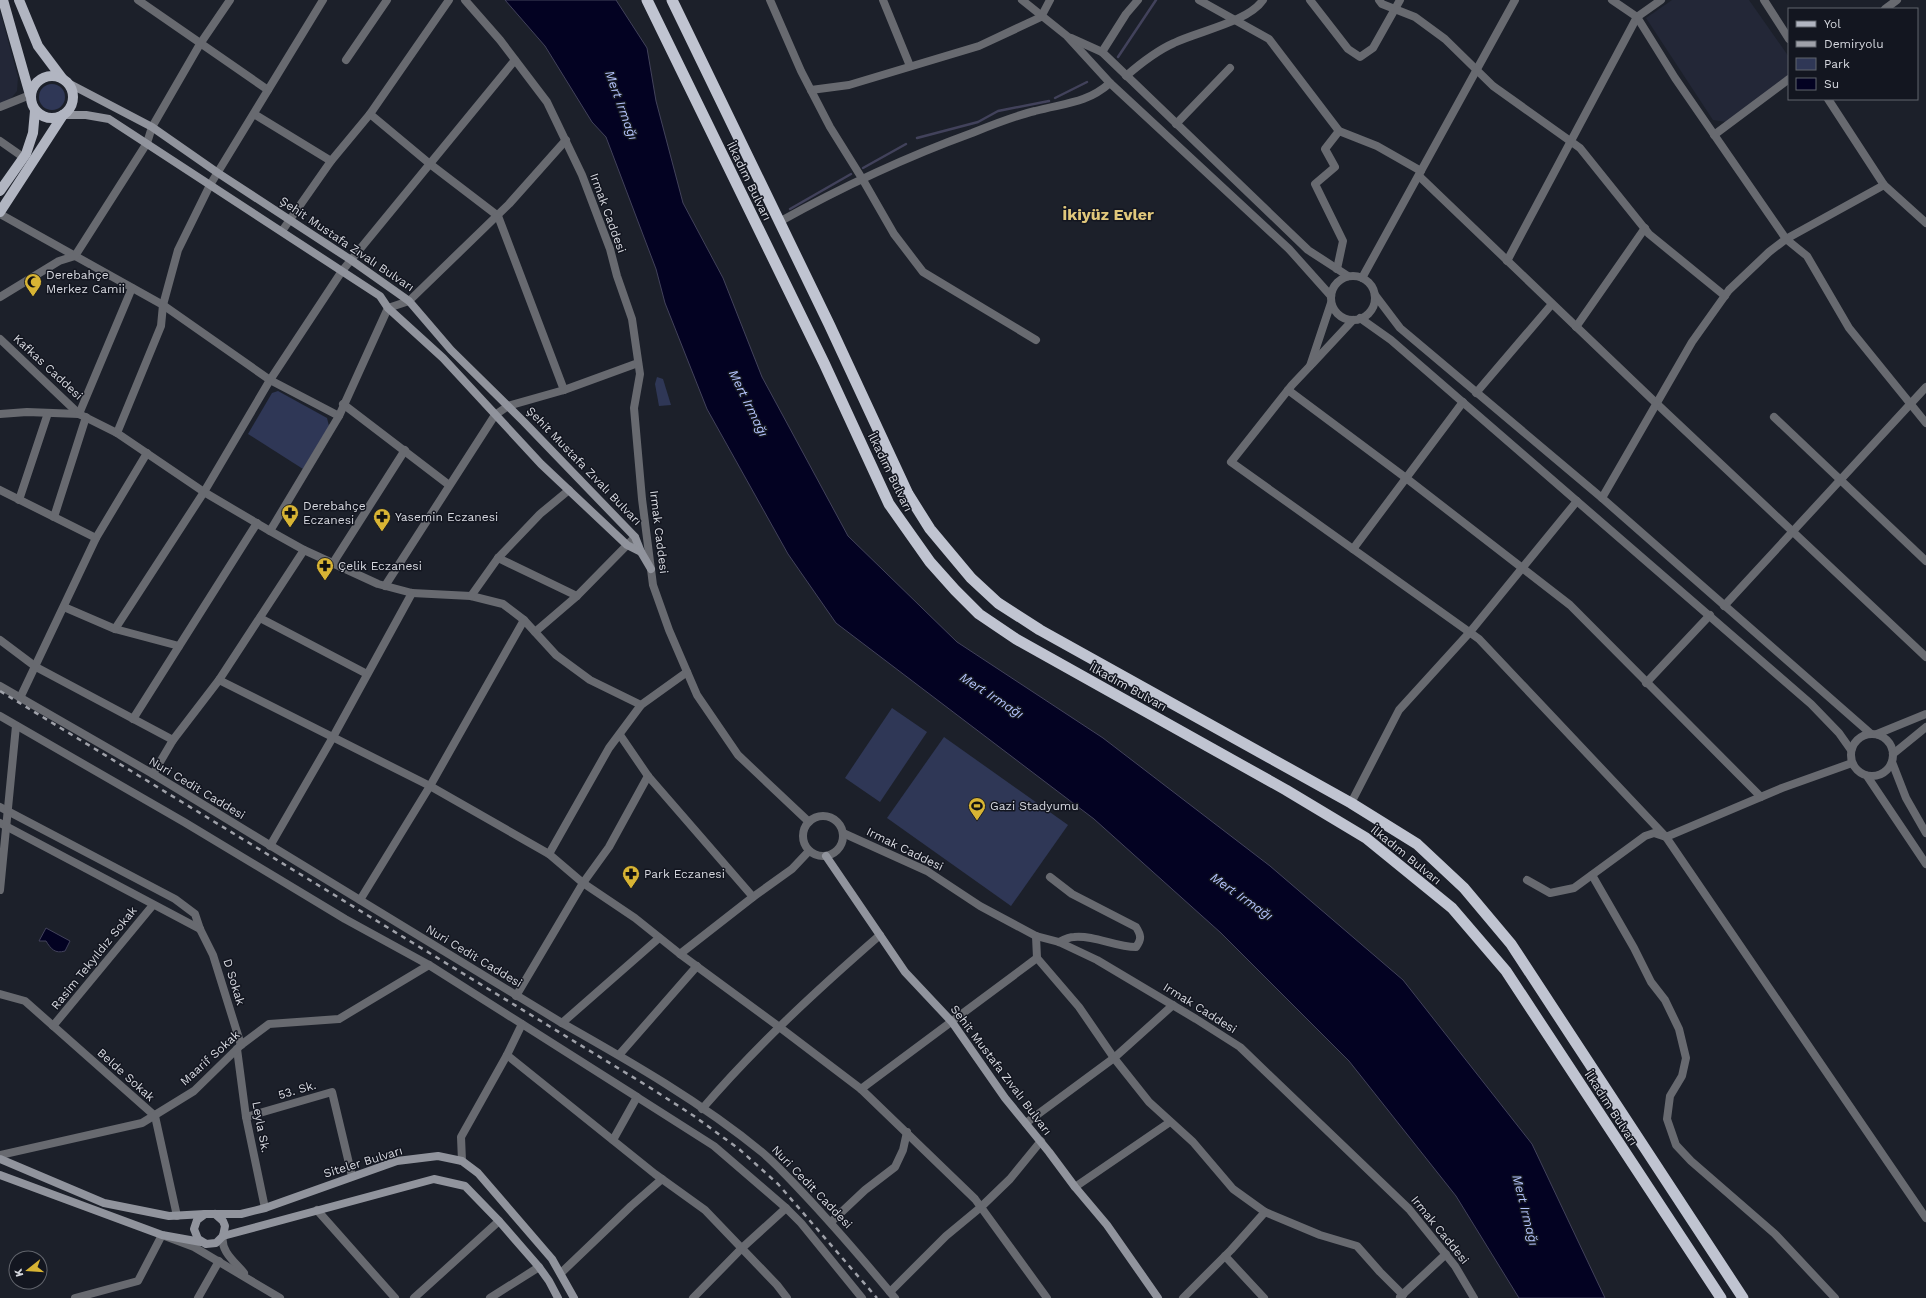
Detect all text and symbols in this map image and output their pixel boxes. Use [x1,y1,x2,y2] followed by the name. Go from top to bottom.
[1788,8,1918,100] legend
[1824,17,1841,31] text: Yol
[1824,37,1884,51] text: Demiryolu
[1824,57,1850,71] text: Park
[602,68,641,142] water label: Mert Irmağı
[1824,77,1839,91] text: Su
[724,139,774,223] street label: İlkadım Bulvarı
[587,171,629,255] street label: Irmak Caddesi
[277,194,417,294] street label: Şehit Mustafa Zıvalı Bulvarı
[1062,205,1154,224] district label: İkiyüz Evler
[46,268,125,296] place label: Derebahçe Merkez Camii
[23,272,43,297] mosque icon: Derebahçe Merkez Camii
[10,331,86,403] street label: Kafkas Caddesi
[726,367,771,439] water label: Mert Irmağı
[524,404,644,528] street label: Şehit Mustafa Zıvalı Bulvarı
[865,430,915,514] street label: İlkadım Bulvarı
[647,490,671,574] street label: Irmak Caddesi
[303,499,366,527] place label: Derebahçe Eczanesi
[280,503,300,528] pharmacy icon: Derebahçe Eczanesi
[372,507,392,532] pharmacy icon: Yasemin Eczanesi
[395,510,498,524] place label: Yasemin Eczanesi
[315,556,335,581] pharmacy icon: Çelik Eczanesi
[338,559,422,573] place label: Çelik Eczanesi
[1087,660,1169,714] street label: İlkadım Bulvarı
[957,669,1026,721] water label: Mert Irmağı
[146,754,248,822] street label: Nuri Cedit Caddesi
[967,796,987,821] sports icon: Gazi Stadyumu
[990,799,1079,813] place label: Gazi Stadyumu
[1368,822,1444,888] street label: İlkadım Bulvarı
[864,824,946,874] street label: Irmak Caddesi
[621,864,641,889] pharmacy icon: Park Eczanesi
[644,867,725,881] place label: Park Eczanesi
[1208,869,1276,923] water label: Mert Irmağı
[48,903,140,1012] street label: Rasim Tekyıldız Sokak
[423,922,525,990] street label: Nuri Cedit Caddesi
[220,957,248,1007] street label: D Sokak
[1161,980,1239,1036] street label: Irmak Caddesi
[948,1002,1054,1138] street label: Sehit Mustafa Zıvalı Bulvarı
[177,1027,243,1088] street label: Maarif Sokak
[95,1046,158,1104] street label: Belde Sokak
[1582,1068,1640,1148] street label: İlkadım Bulvarı
[276,1078,318,1102] street label: 53. Sk.
[249,1100,273,1154] street label: Leyla Sk.
[322,1143,404,1181] street label: Siteler Bulvarı
[769,1143,855,1231] street label: Nuri Cedit Caddesi
[1509,1173,1542,1247] water label: Mert Irmağı
[1408,1193,1472,1267] street label: Irmak Caddesi
[8,1250,48,1290] north arrow
[11,1267,26,1278] text: K

